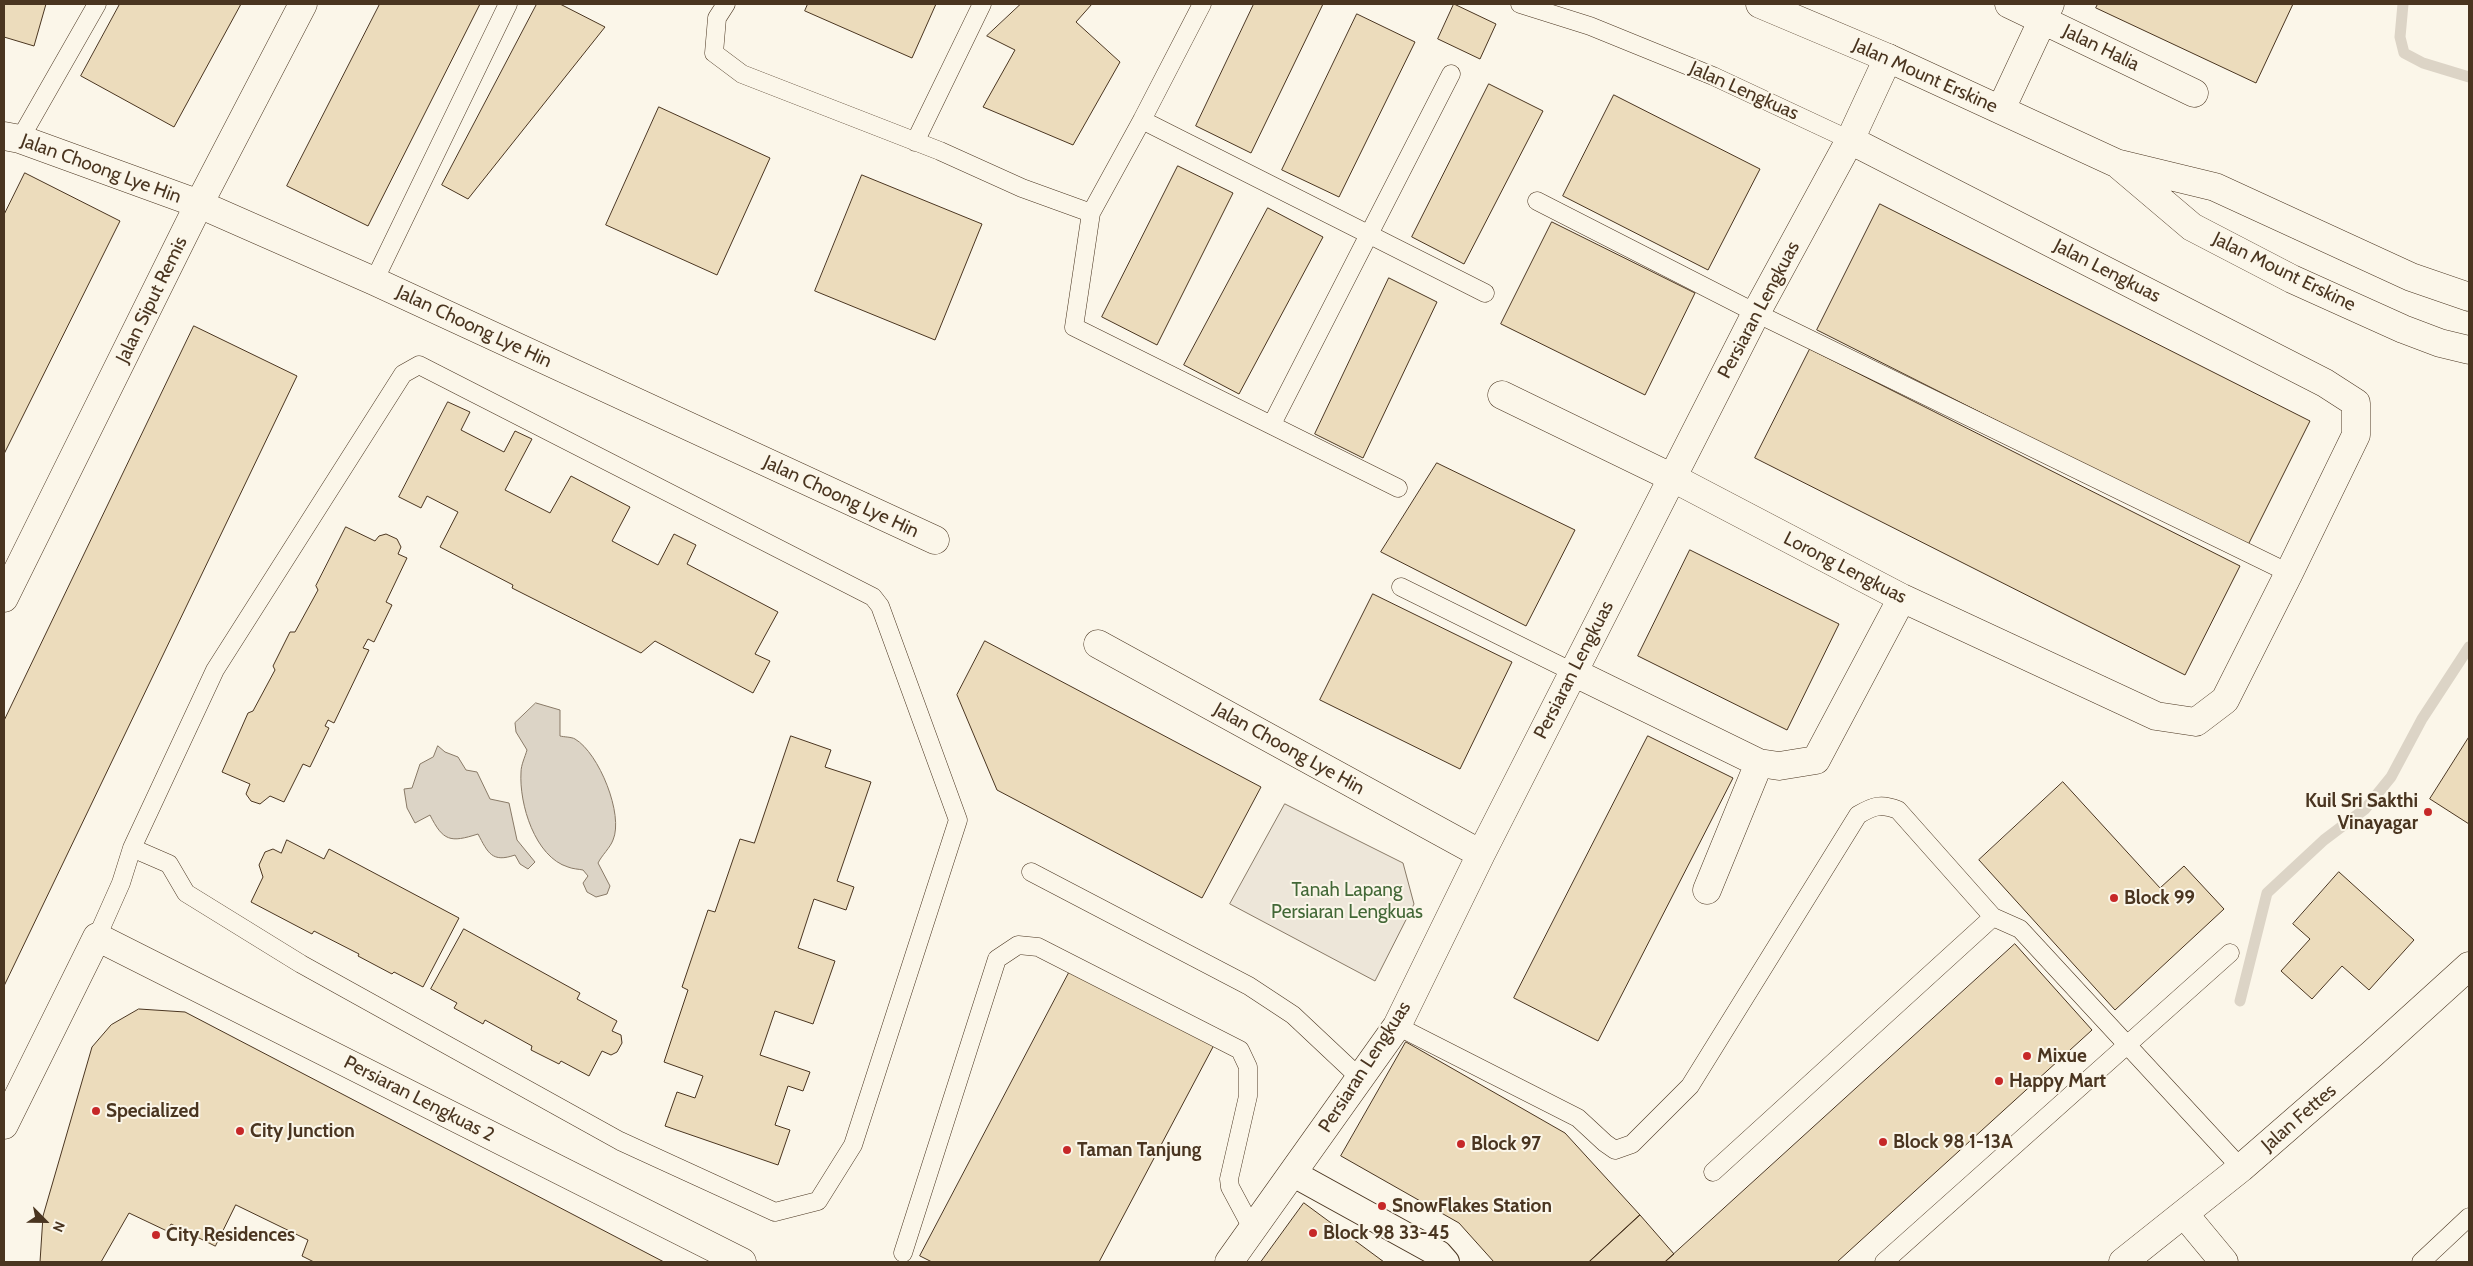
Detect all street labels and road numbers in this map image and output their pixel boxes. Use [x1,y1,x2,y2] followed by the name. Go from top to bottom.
[2059,20,2143,76] street label: Jalan Halia
[1849,34,2001,118] street label: Jalan Mount Erskine
[1686,57,1802,125] street label: Jalan Lengkuas
[18,129,184,209] street label: Jalan Choong Lye Hin
[2209,228,2359,316] street label: Jalan Mount Erskine
[112,233,192,367] street label: Jalan Siput Remis
[2050,234,2164,308] street label: Jalan Lengkuas
[1713,238,1805,382] street label: Persiaran Lengkuas
[393,281,555,373] street label: Jalan Choong Lye Hin
[760,451,922,543] street label: Jalan Choong Lye Hin
[1780,527,1910,609] street label: Lorong Lengkuas
[1529,597,1619,743] street label: Persiaran Lengkuas
[1210,698,1368,800] street label: Jalan Choong Lye Hin
[1314,997,1416,1137] street label: Persiaran Lengkuas
[340,1051,498,1147] street label: Persiaran Lengkuas 2
[2257,1079,2341,1157] street label: Jalan Fettes

